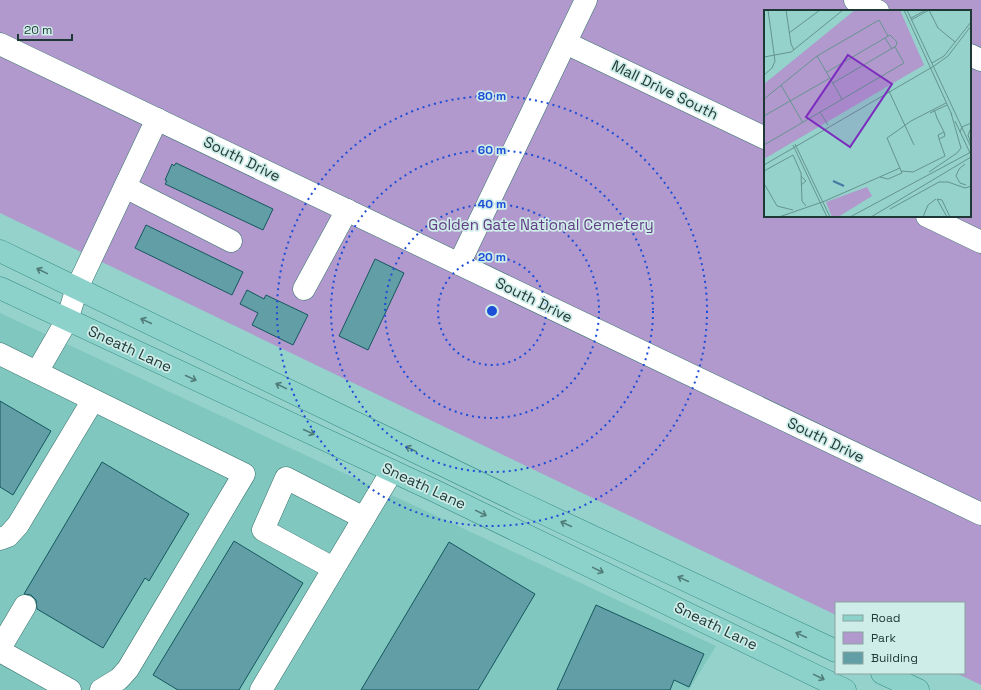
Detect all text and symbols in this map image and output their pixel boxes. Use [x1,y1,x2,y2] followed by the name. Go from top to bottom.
[764,10,971,217] inset map
[18,16,72,42] scale bar
[24,22,52,38] text: 20 m
[609,56,722,124] street label: Mall Drive South
[478,88,506,104] text: 80 m
[201,132,284,185] street label: South Drive
[478,142,506,158] text: 60 m
[478,196,506,212] text: 40 m
[428,215,654,234] park label: Golden Gate National Cemetery
[478,249,506,265] text: 20 m
[36,267,48,274] one-way arrow
[493,273,576,326] street label: South Drive
[485,304,499,318] centre of rings
[141,317,153,324] one-way arrow
[85,321,175,376] street label: Sneath Lane
[185,374,197,382] one-way arrow
[276,382,288,389] one-way arrow
[785,413,868,466] street label: South Drive
[303,429,315,436] one-way arrow
[405,445,417,452] one-way arrow
[379,458,469,513] street label: Sneath Lane
[475,510,487,517] one-way arrow
[560,520,572,527] one-way arrow
[591,567,603,574] one-way arrow
[677,575,689,582] one-way arrow
[671,597,761,654] street label: Sneath Lane
[835,602,965,674] legend
[871,610,900,626] text: Road
[871,630,896,646] text: Park
[795,631,807,638] one-way arrow
[871,650,918,666] text: Building
[813,674,825,681] one-way arrow

